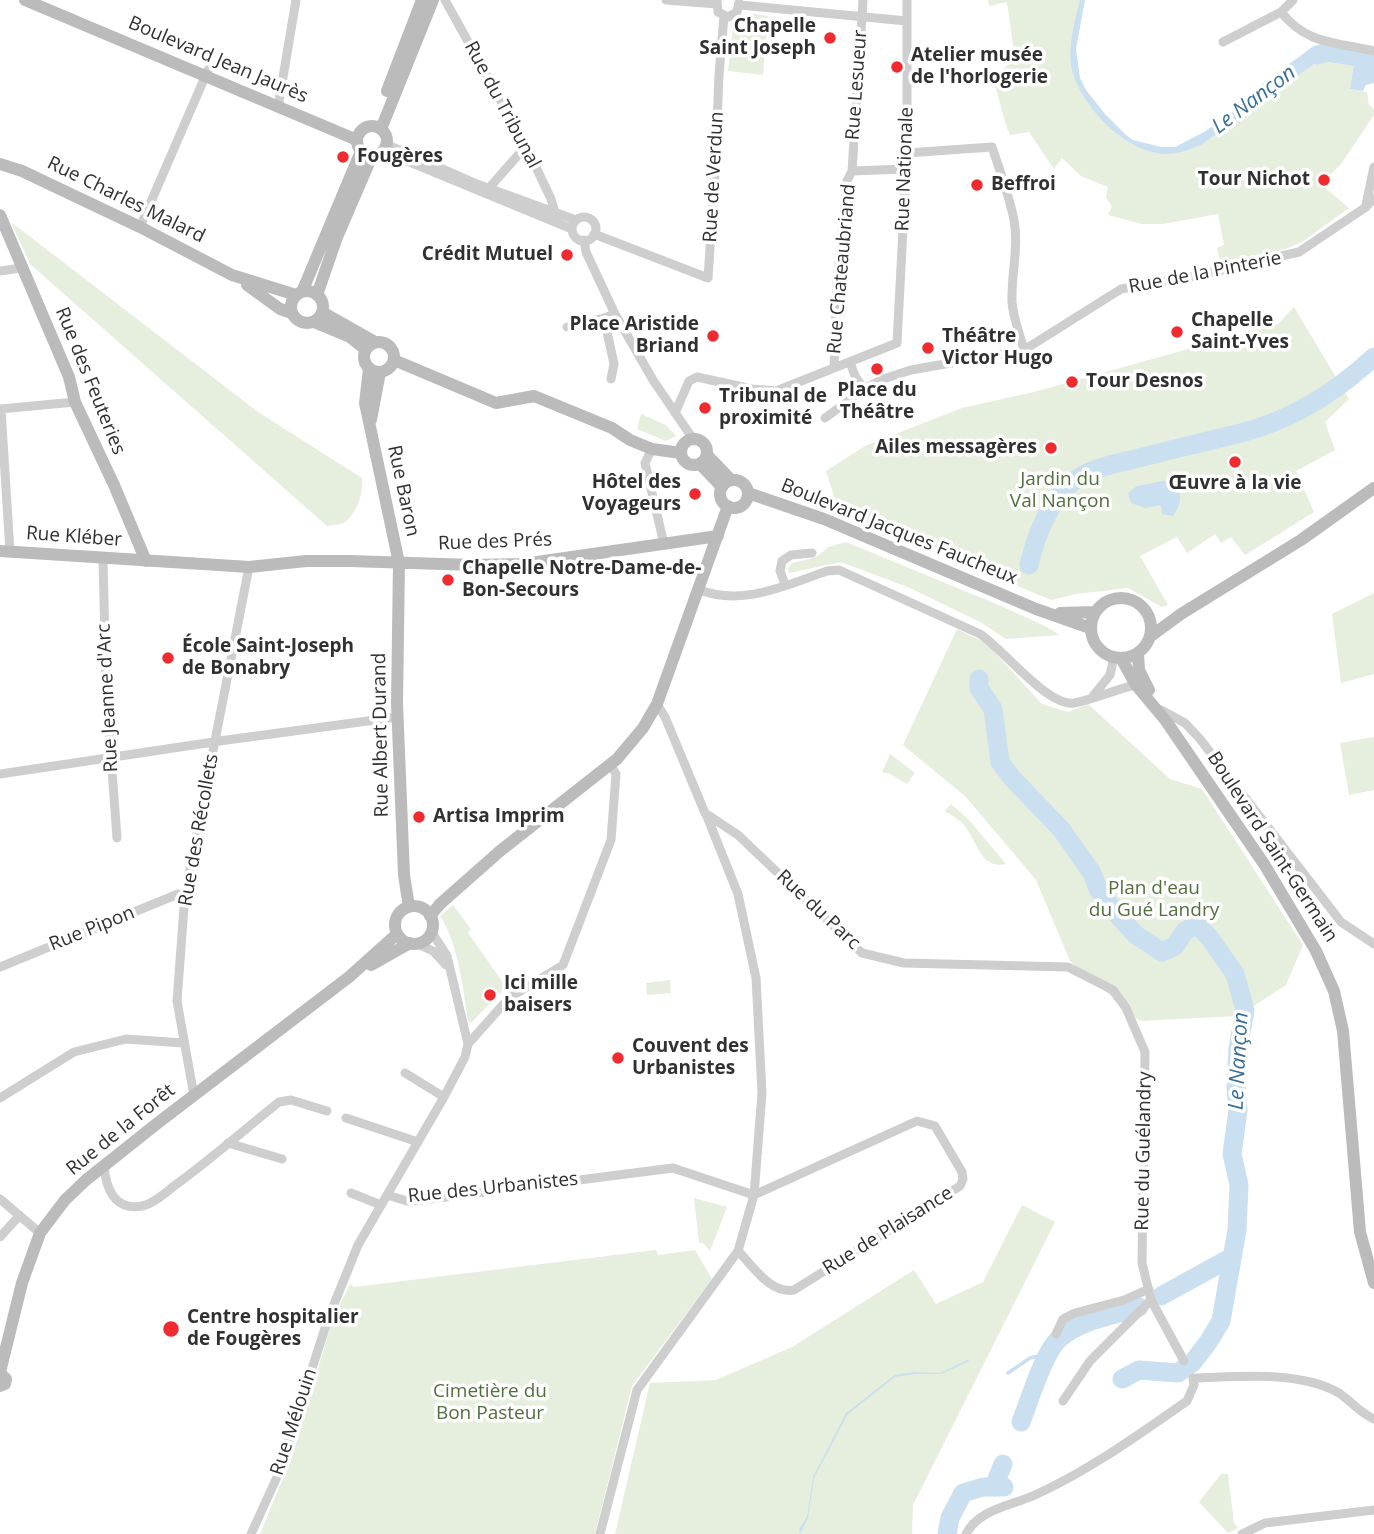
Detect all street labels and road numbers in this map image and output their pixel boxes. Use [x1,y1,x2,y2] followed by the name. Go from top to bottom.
[125,12,311,108] street label: Boulevard Jean Jaurès
[842,29,872,141] street label: Rue Lesueur
[459,38,545,172] street label: Rue du Tribunal
[891,106,919,232] street label: Rue Nationale
[699,111,729,243] street label: Rue de Verdun
[43,152,209,248] street label: Rue Charles Malard
[823,183,861,355] street label: Rue Chateaubriand
[1127,247,1283,299] street label: Rue de la Pinterie
[50,304,130,458] street label: Rue des Feuteries
[382,443,424,539] street label: Rue Baron
[777,474,1021,590] street label: Boulevard Jacques Faucheux
[25,522,123,552] street label: Rue Kléber
[438,529,552,555] street label: Rue des Prés
[93,623,123,773] street label: Rue Jeanne d'Arc
[368,653,394,817] street label: Rue Albert Durand
[1202,748,1342,946] street label: Boulevard Saint-Germain
[174,752,224,908] street label: Rue des Récollets
[771,865,865,955] street label: Rue du Parc
[46,902,138,956] street label: Rue Pipon
[1131,1071,1157,1231] street label: Rue du Guélandry
[62,1079,180,1181] street label: Rue de la Forêt
[407,1168,579,1208] street label: Rue des Urbanistes
[819,1182,957,1280] street label: Rue de Plaisance
[266,1366,322,1478] street label: Rue Mélouin

